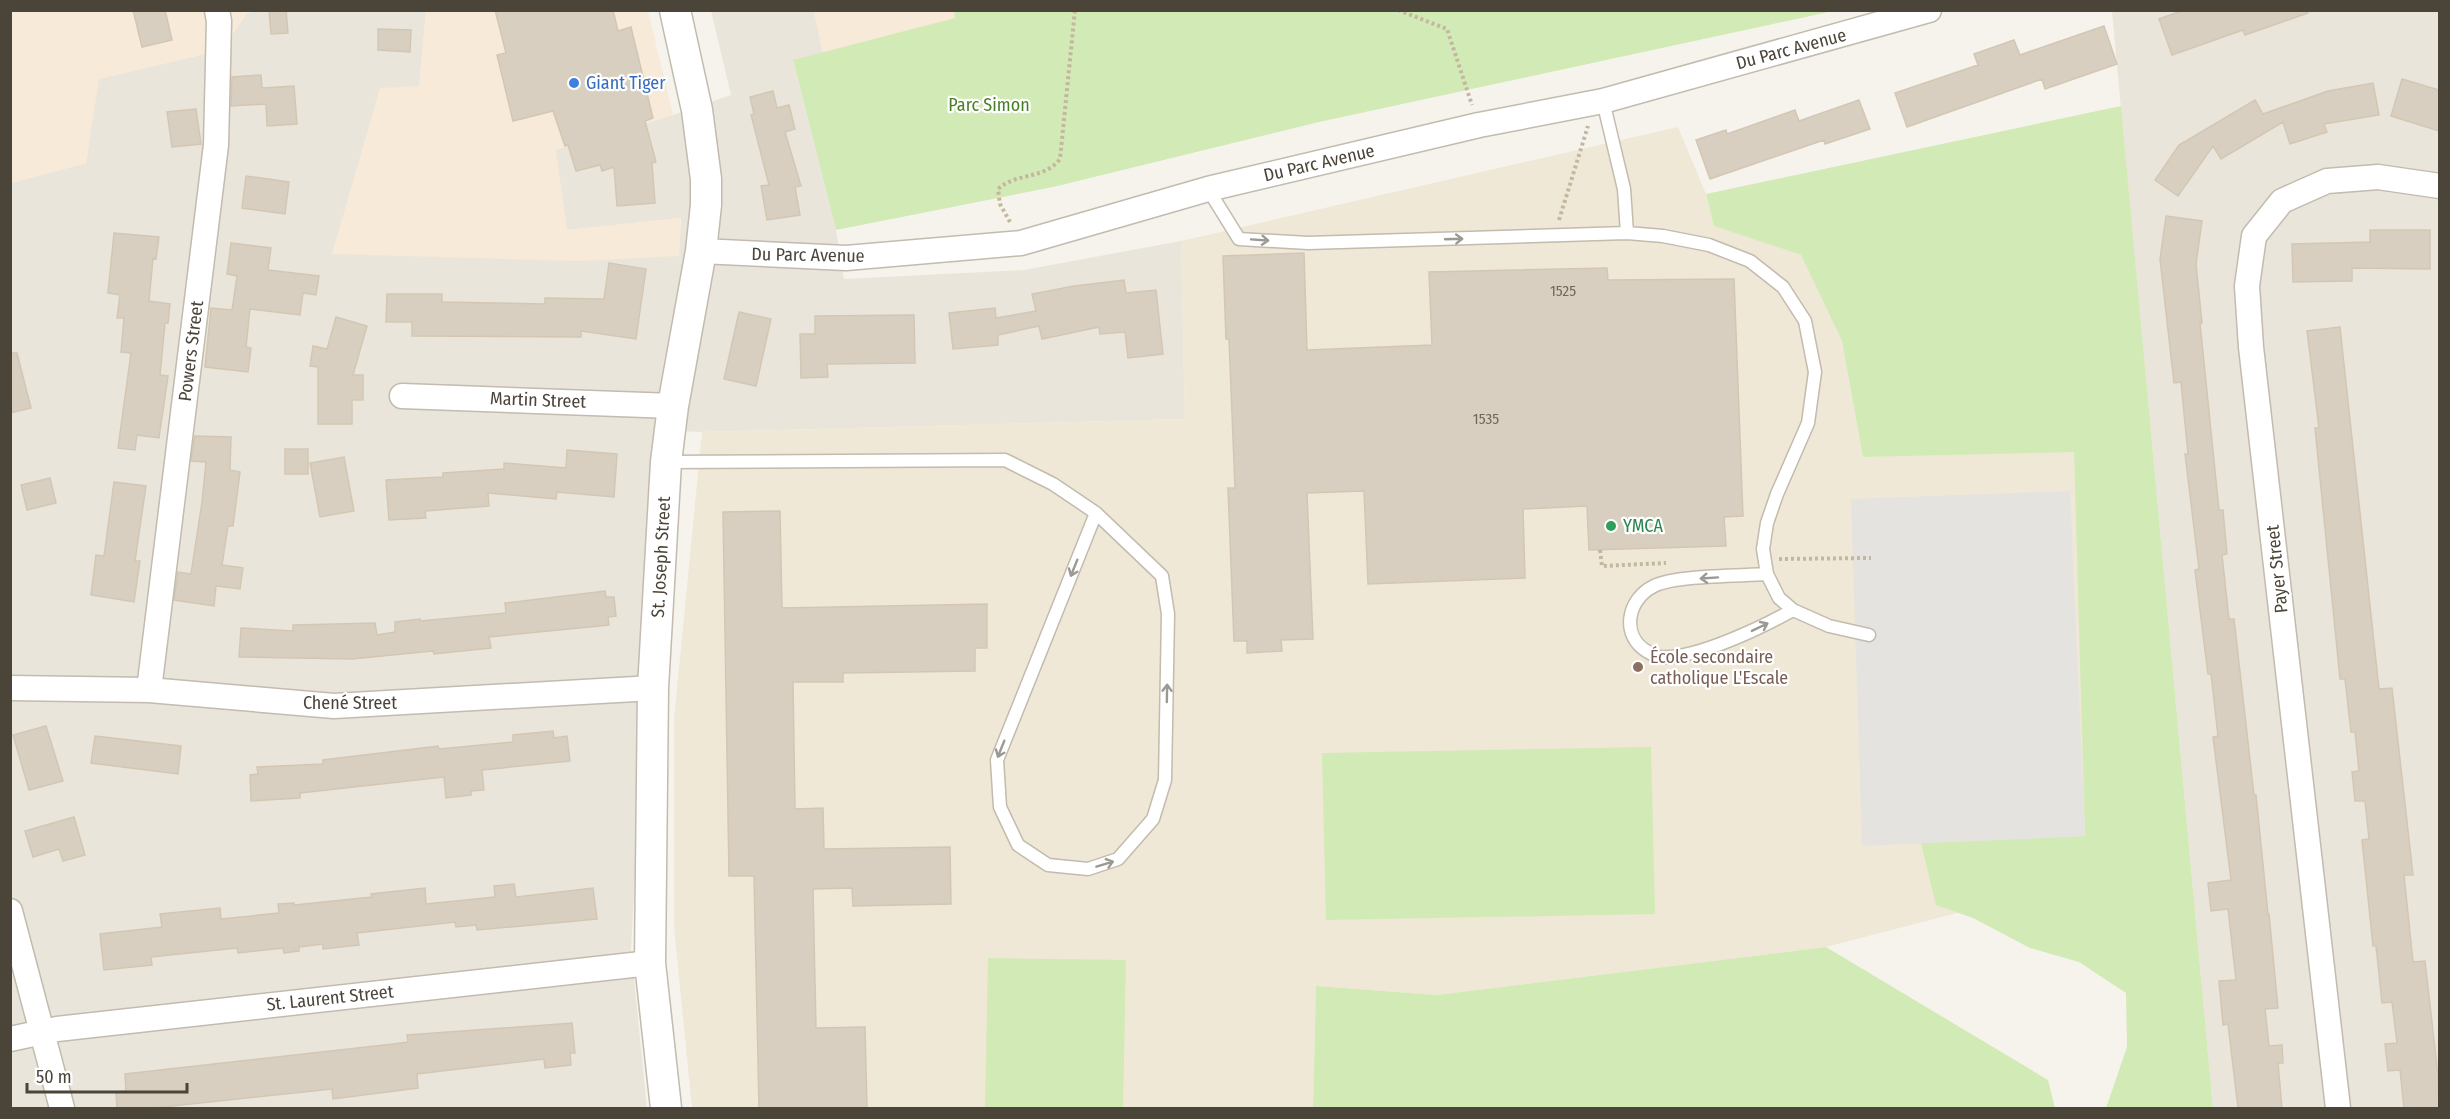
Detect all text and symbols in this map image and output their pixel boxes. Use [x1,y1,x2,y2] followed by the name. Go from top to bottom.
[1733,24,1849,74] street label: Du Parc Avenue
[586,72,666,94] place label: Giant Tiger
[567,76,581,90] marker: Giant Tiger
[948,94,1030,116] park label: Parc Simon
[1261,140,1377,186] street label: Du Parc Avenue
[1444,233,1464,244] one-way arrow
[1249,235,1269,246] one-way arrow
[751,243,865,267] street label: Du Parc Avenue
[1550,282,1576,300] house number: 1525
[174,299,208,403] street label: Powers Street
[489,387,587,413] street label: Martin Street
[1473,410,1499,428] house number: 1535
[647,496,675,618] street label: St. Joseph Street
[1623,515,1663,537] place label: YMCA
[1604,519,1618,533] marker: YMCA
[2261,524,2293,614] street label: Payer Street
[1068,558,1079,577] one-way arrow
[1700,573,1720,584] one-way arrow
[1750,621,1768,633] one-way arrow
[1650,645,1788,689] place label: École secondaire catholique L'Escale
[1631,660,1645,674] marker: École secondaire catholique L'Escale
[1161,684,1173,704] one-way arrow
[303,692,397,714] street label: Chené Street
[995,739,1006,757] one-way arrow
[1095,857,1114,868] one-way arrow
[265,980,395,1016] street label: St. Laurent Street
[27,1056,188,1094] scale bar
[36,1066,72,1088] text: 50 m

